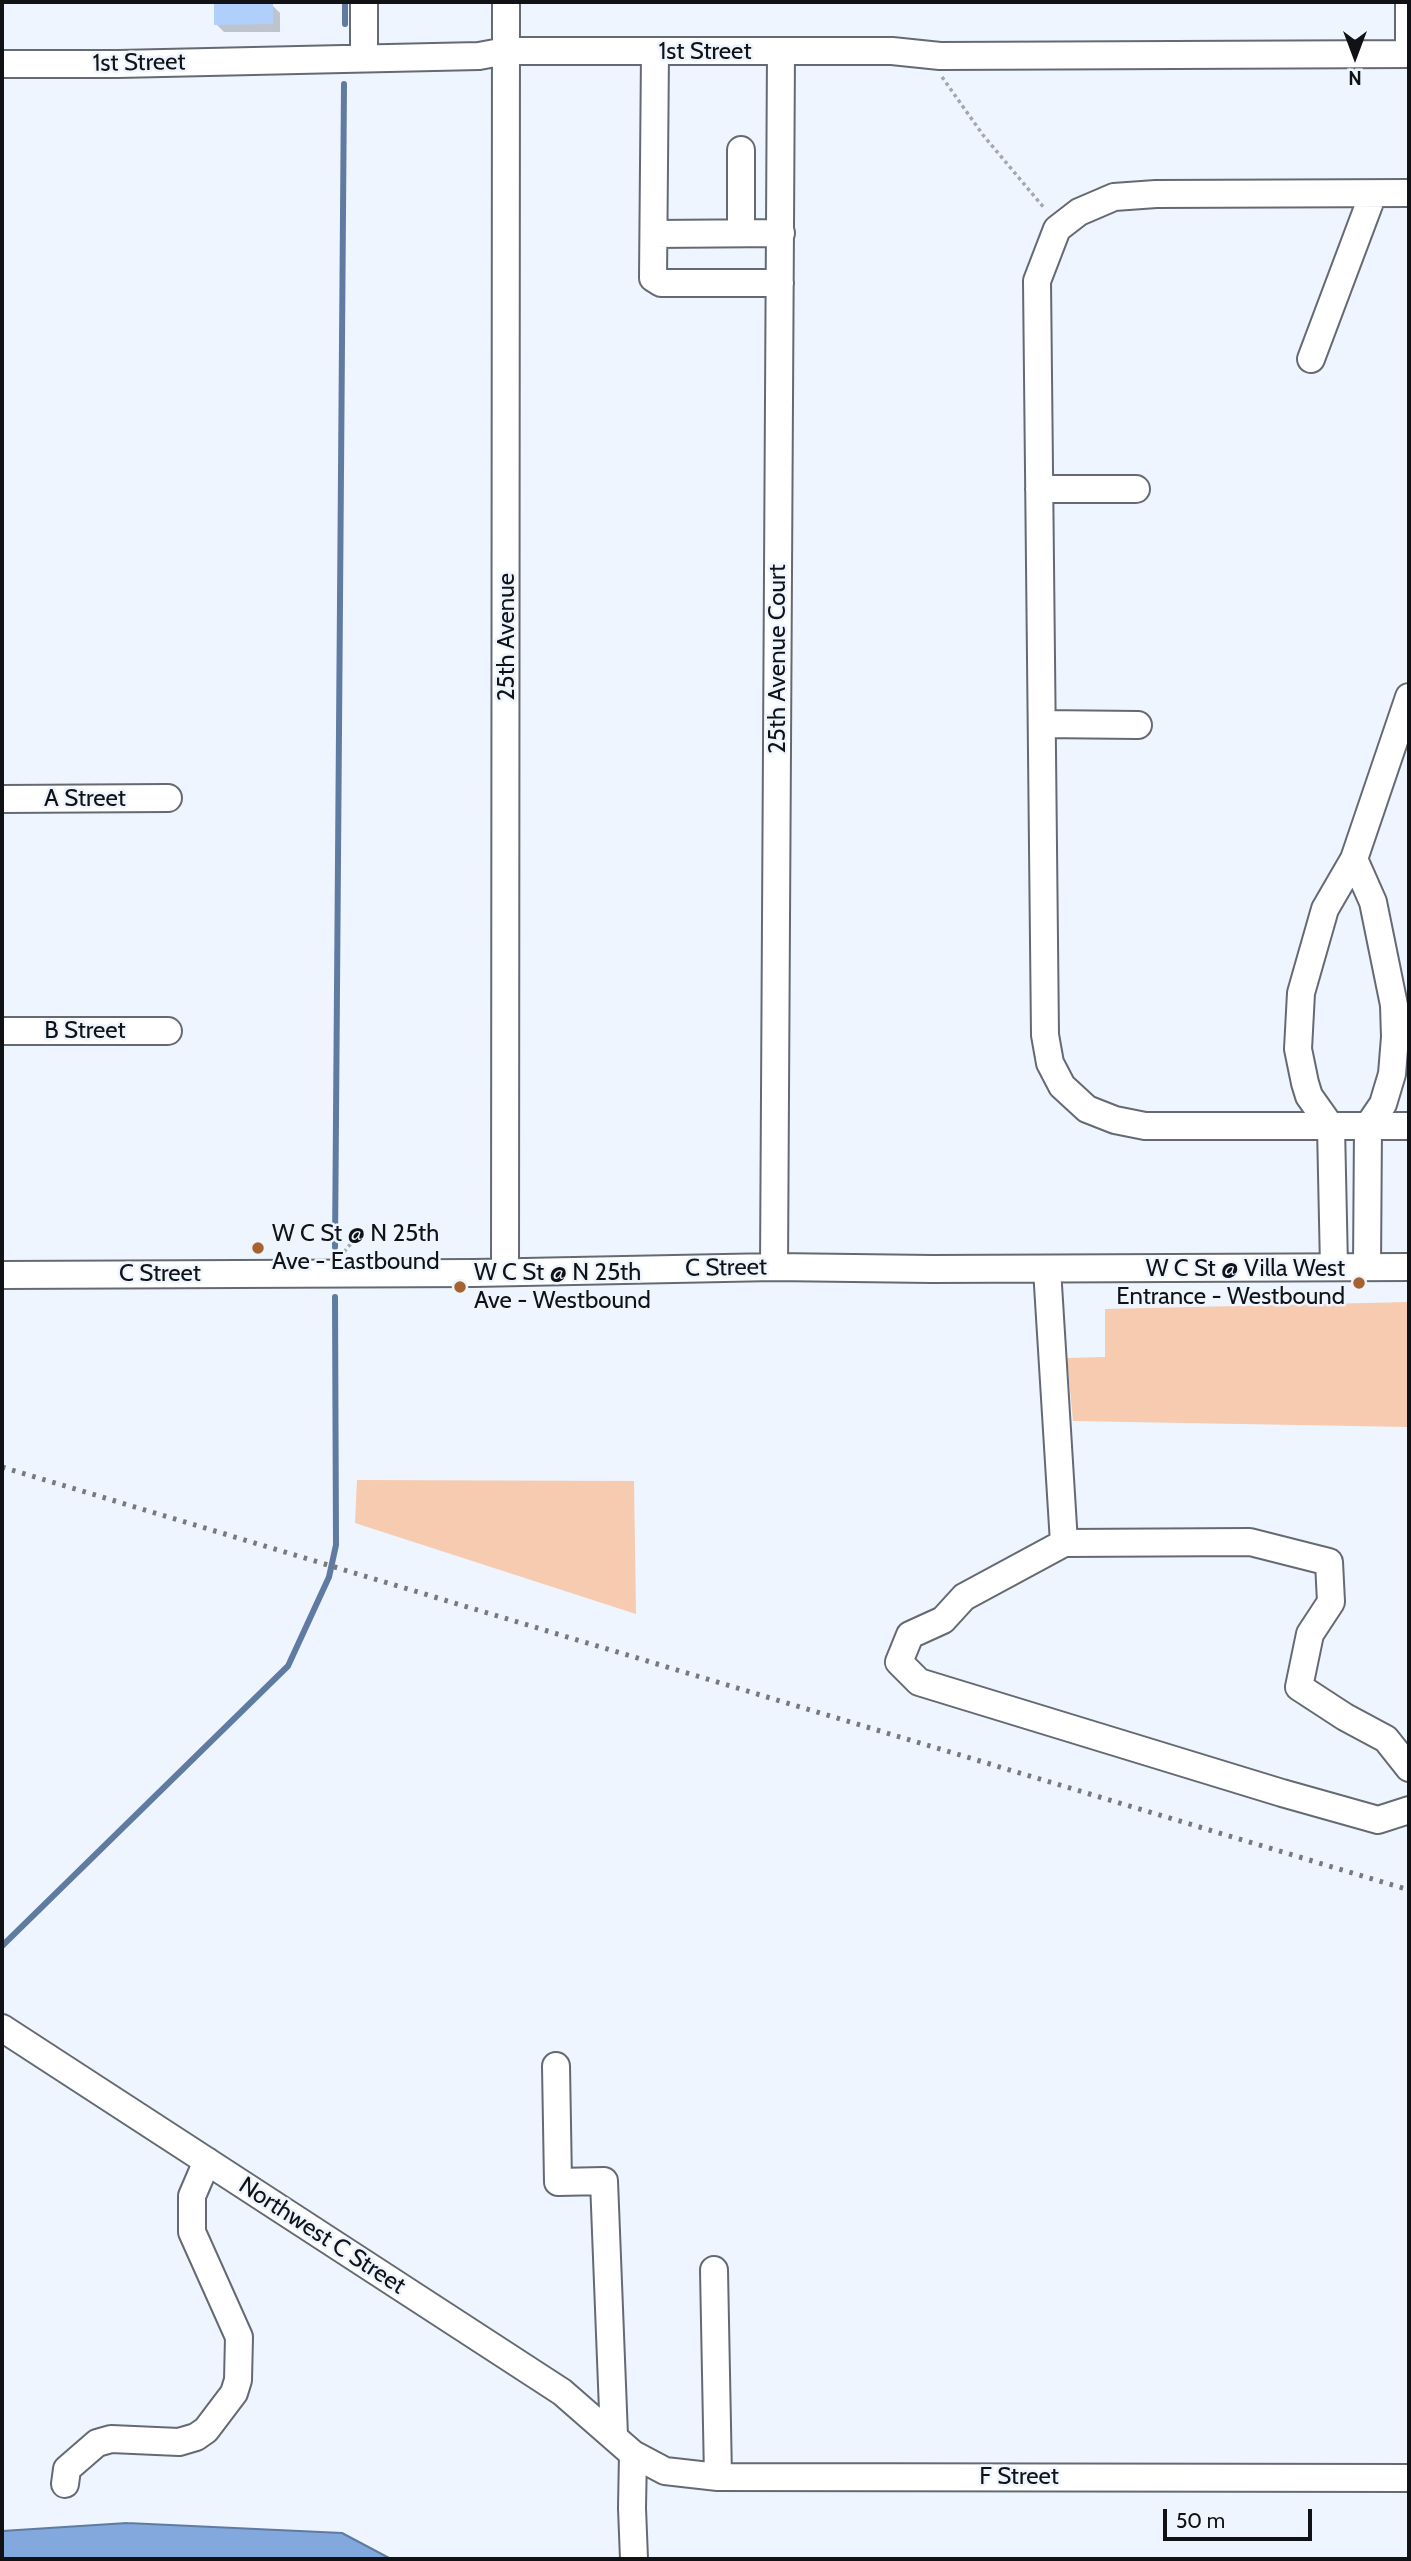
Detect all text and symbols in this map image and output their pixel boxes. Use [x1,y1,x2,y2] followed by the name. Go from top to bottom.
[1320,21,1390,91] north arrow
[659,38,751,66] street label: 1st Street
[92,48,186,78] street label: 1st Street
[1348,66,1362,89] text: N
[764,564,792,754] street label: 25th Avenue Court
[493,573,521,701] street label: 25th Avenue
[44,785,126,813] street label: A Street
[44,1017,126,1045] street label: B Street
[272,1220,439,1276] place label: W C St @ N 25th Ave - Eastbound
[250,1240,266,1256] marker: W C St @ N 25th Ave - Eastbound
[685,1253,767,1283] street label: C Street
[1116,1255,1345,1311] place label: W C St @ Villa West Entrance - Westbound
[474,1259,651,1315] place label: W C St @ N 25th Ave - Westbound
[119,1260,201,1288] street label: C Street
[1351,1275,1367,1291] marker: W C St @ Villa West Entrance - Westbound
[452,1279,468,1295] marker: W C St @ N 25th Ave - Westbound
[233,2171,411,2301] street label: Northwest C Street
[979,2463,1059,2491] street label: F Street
[1166,2494,1315,2538] scale bar
[1176,2508,1225,2533] text: 50 m

